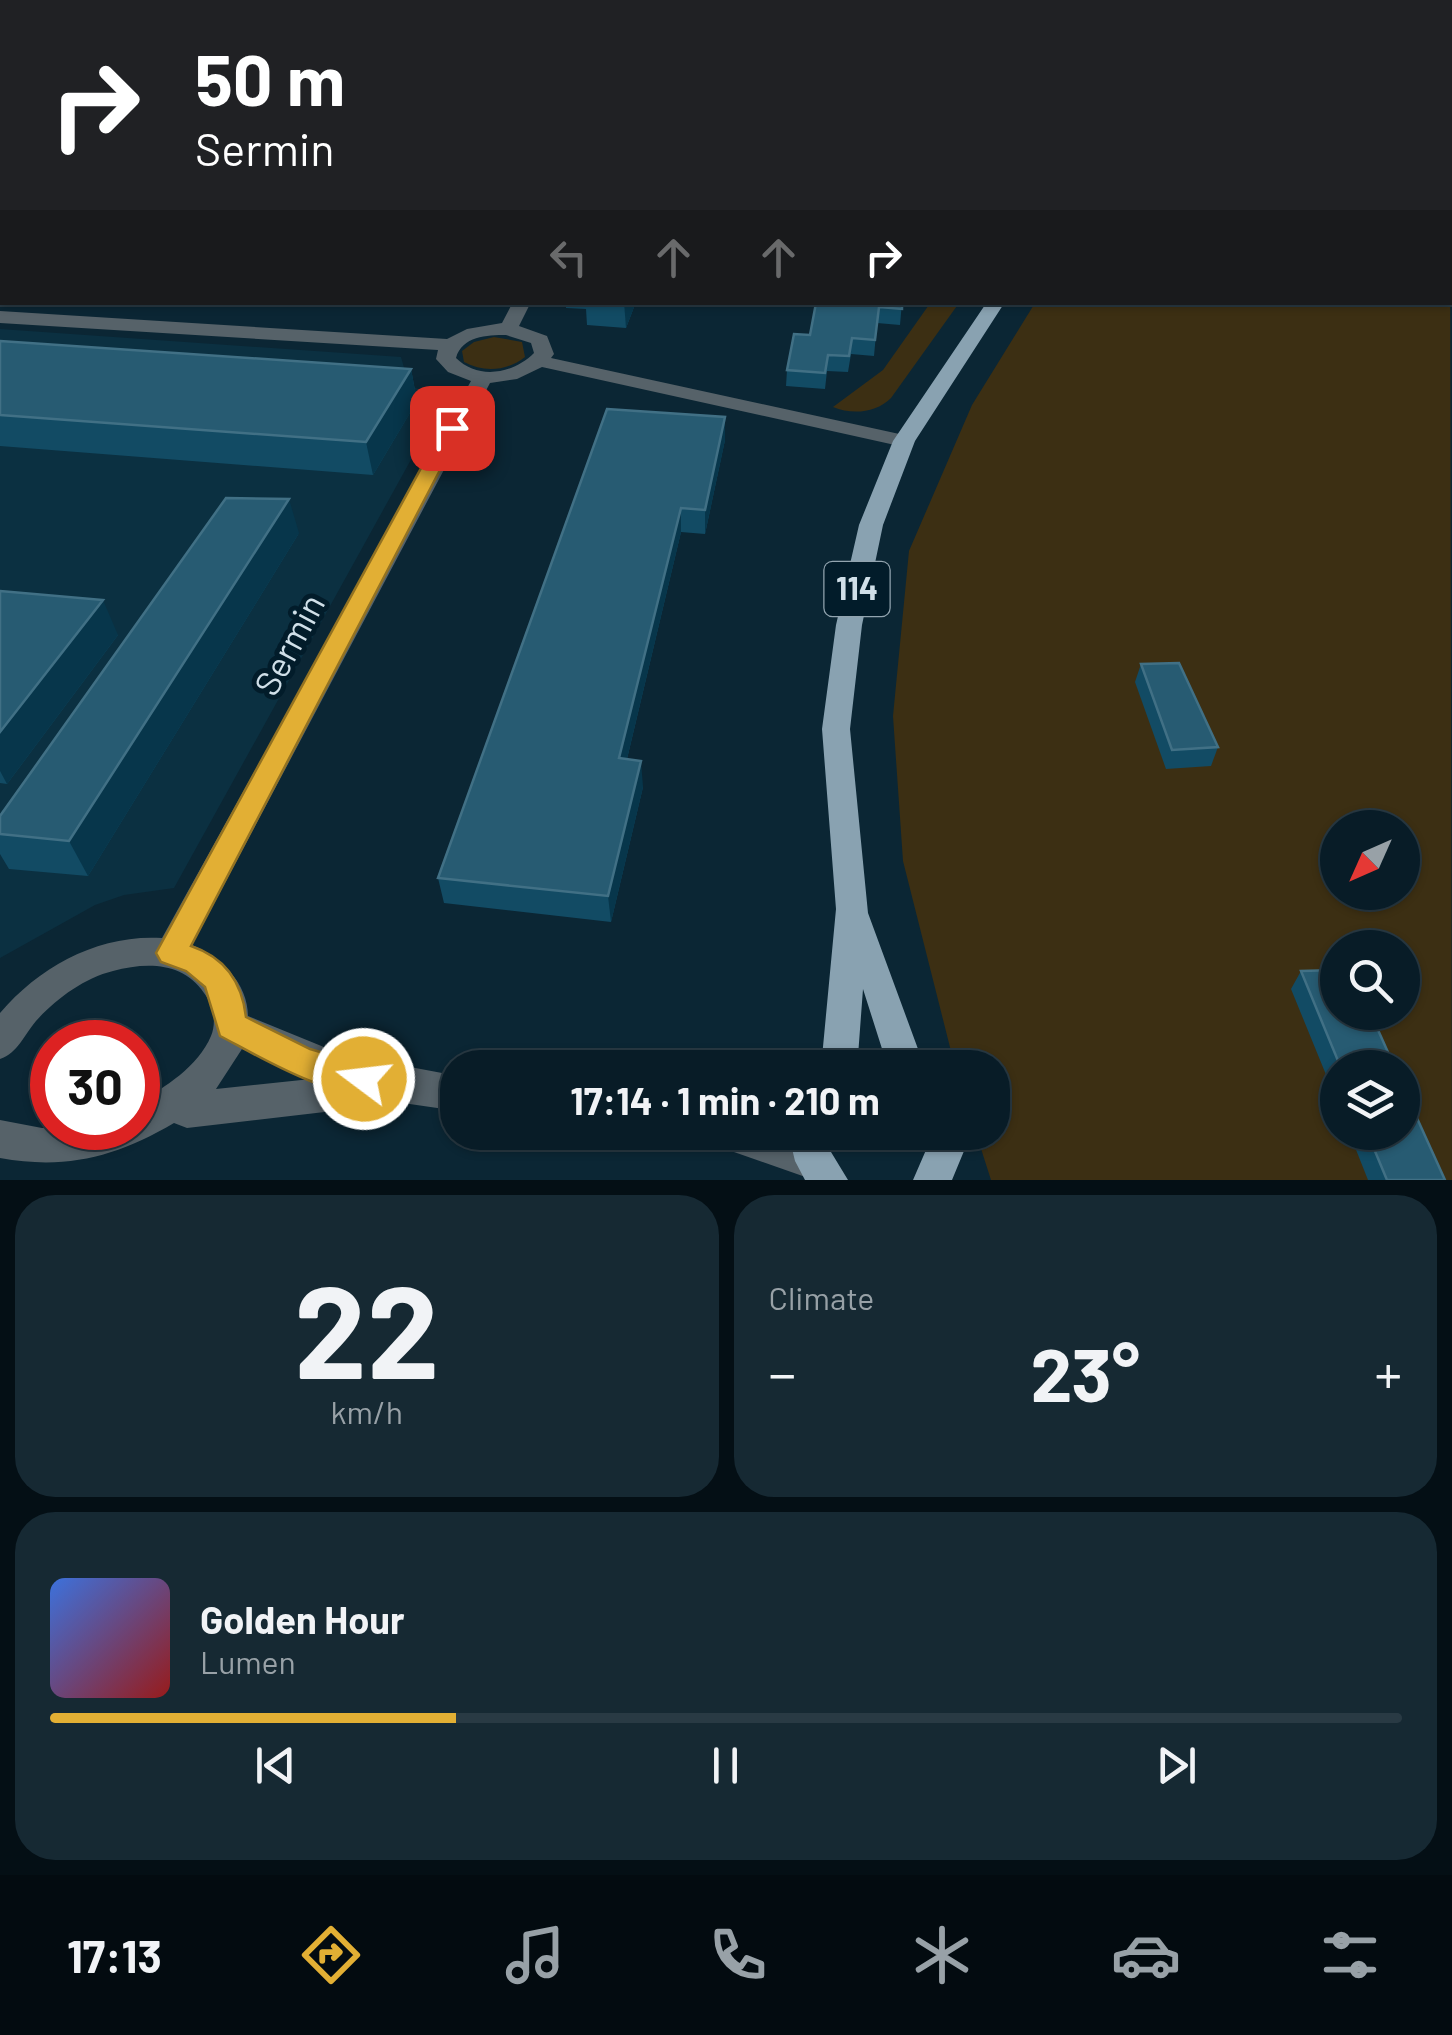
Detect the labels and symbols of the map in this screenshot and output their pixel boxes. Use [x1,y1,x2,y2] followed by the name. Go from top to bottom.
[410,386,495,471] pin
[824,562,890,616] road number: 114
[244,586,332,702] street label: Sermin
[1320,810,1420,910] north arrow
[30,1020,160,1150] speed limit sign: 30
[312,1027,416,1131] position arrow

